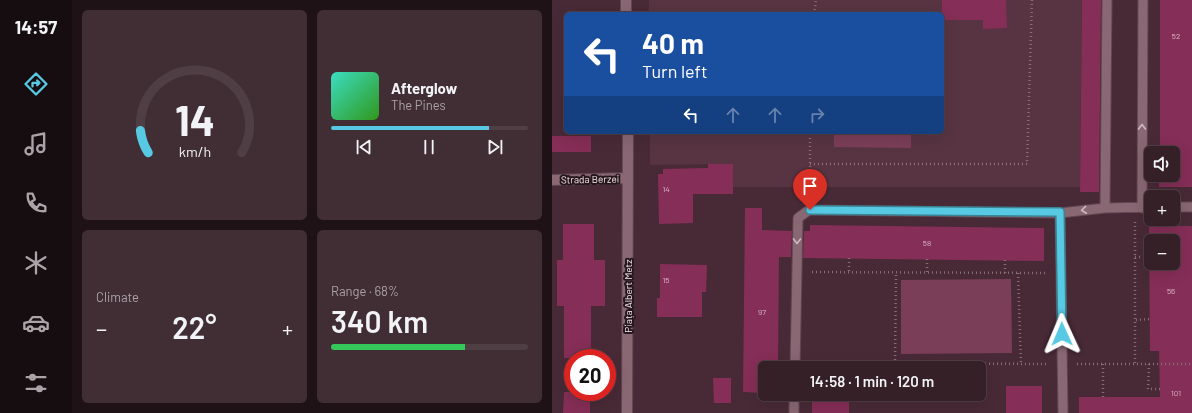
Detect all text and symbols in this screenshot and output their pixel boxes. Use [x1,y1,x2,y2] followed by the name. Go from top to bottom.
[15,16,57,38] text: 14:57
[642,26,704,60] text: 40 m
[576,28,628,80] icon: left
[1172,31,1180,41] house number: 52
[642,60,708,82] text: Turn left
[22,70,50,98] icon: directions
[391,79,457,97] text: Afterglow
[175,94,214,144] text: 14
[391,97,446,113] text: The Pines
[680,104,702,126] icon: left
[722,104,744,126] icon: ahead
[764,104,786,126] icon: ahead
[806,104,828,126] icon: right
[1138,124,1146,130] one-way arrow
[22,130,50,158] icon: music
[353,136,375,158] icon: previous
[418,136,440,158] icon: pause
[484,136,506,158] icon: next
[178,143,211,160] text: km/h
[1144,146,1180,270] map controls
[1144,146,1180,182] button: sound
[793,169,827,210] pin
[561,172,619,186] street label: Strada Berzei
[799,175,821,197] icon: arrive
[662,184,670,194] house number: 14
[22,189,50,217] icon: phone
[1144,190,1180,226] button: +
[1081,206,1087,215] one-way arrow
[1144,234,1180,270] button: −
[793,238,801,244] one-way arrow
[923,238,931,248] house number: 58
[22,249,50,277] icon: climate
[622,259,634,333] street label: Piața Albert Metz
[663,275,669,285] house number: 15
[331,283,399,299] text: Range · 68%
[1167,286,1175,296] house number: 56
[96,289,139,305] text: Climate
[331,303,428,339] text: 340 km
[758,307,766,317] house number: 97
[22,309,50,337] icon: car
[172,309,217,345] text: 22°
[1041,313,1083,355] position arrow
[96,315,107,341] text: −
[282,315,293,341] text: +
[564,349,616,401] speed limit sign: 20
[22,369,50,397] icon: filters
[810,372,934,390] text: 14:58 · 1 min · 120 m
[1171,388,1181,398] house number: 101

